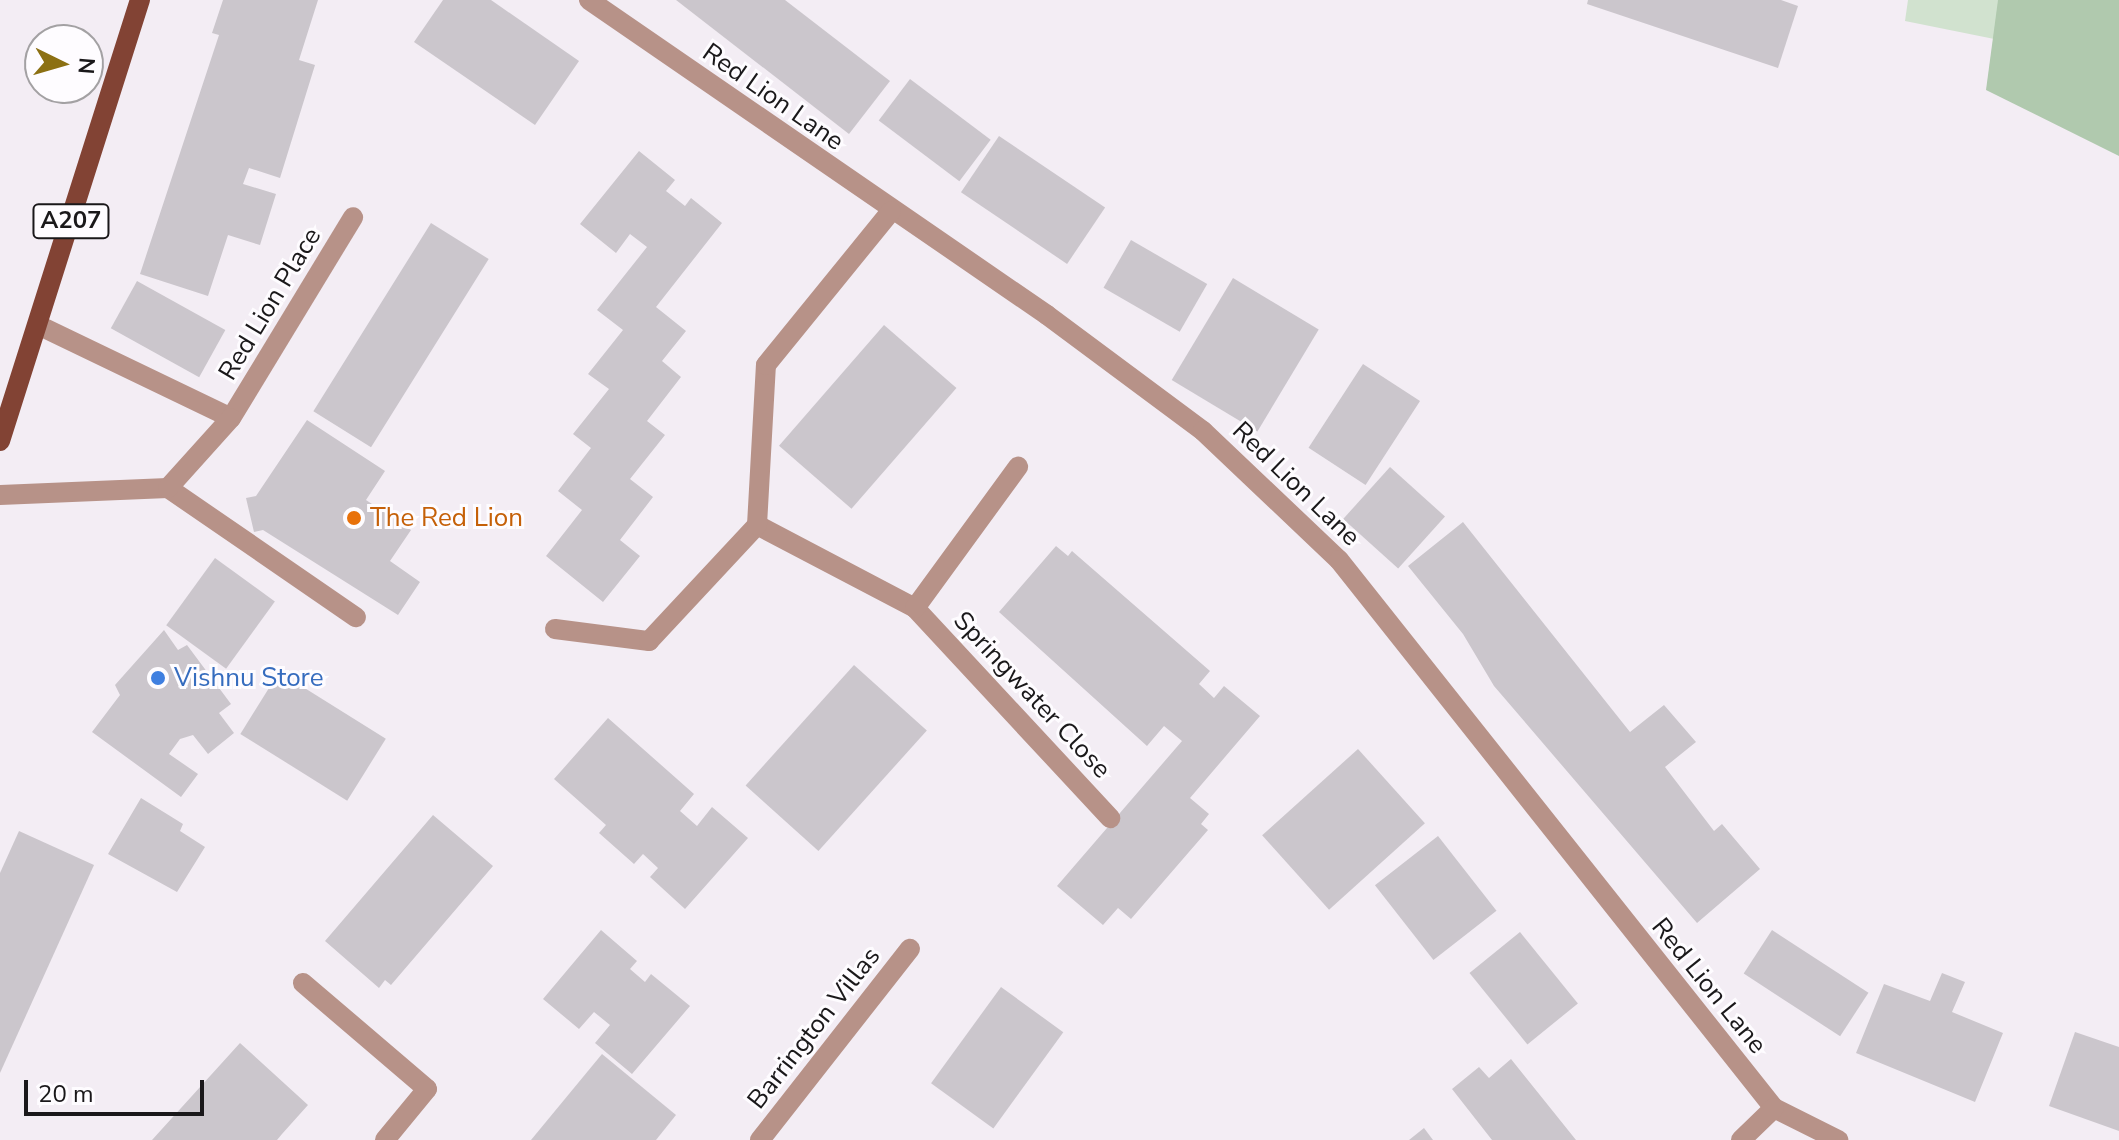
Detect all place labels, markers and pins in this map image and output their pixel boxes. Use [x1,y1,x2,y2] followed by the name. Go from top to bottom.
[370,502,523,534] place label: The Red Lion
[345,509,363,527] marker: The Red Lion
[174,662,324,694] place label: Vishnu Store
[149,669,167,687] marker: Vishnu Store

